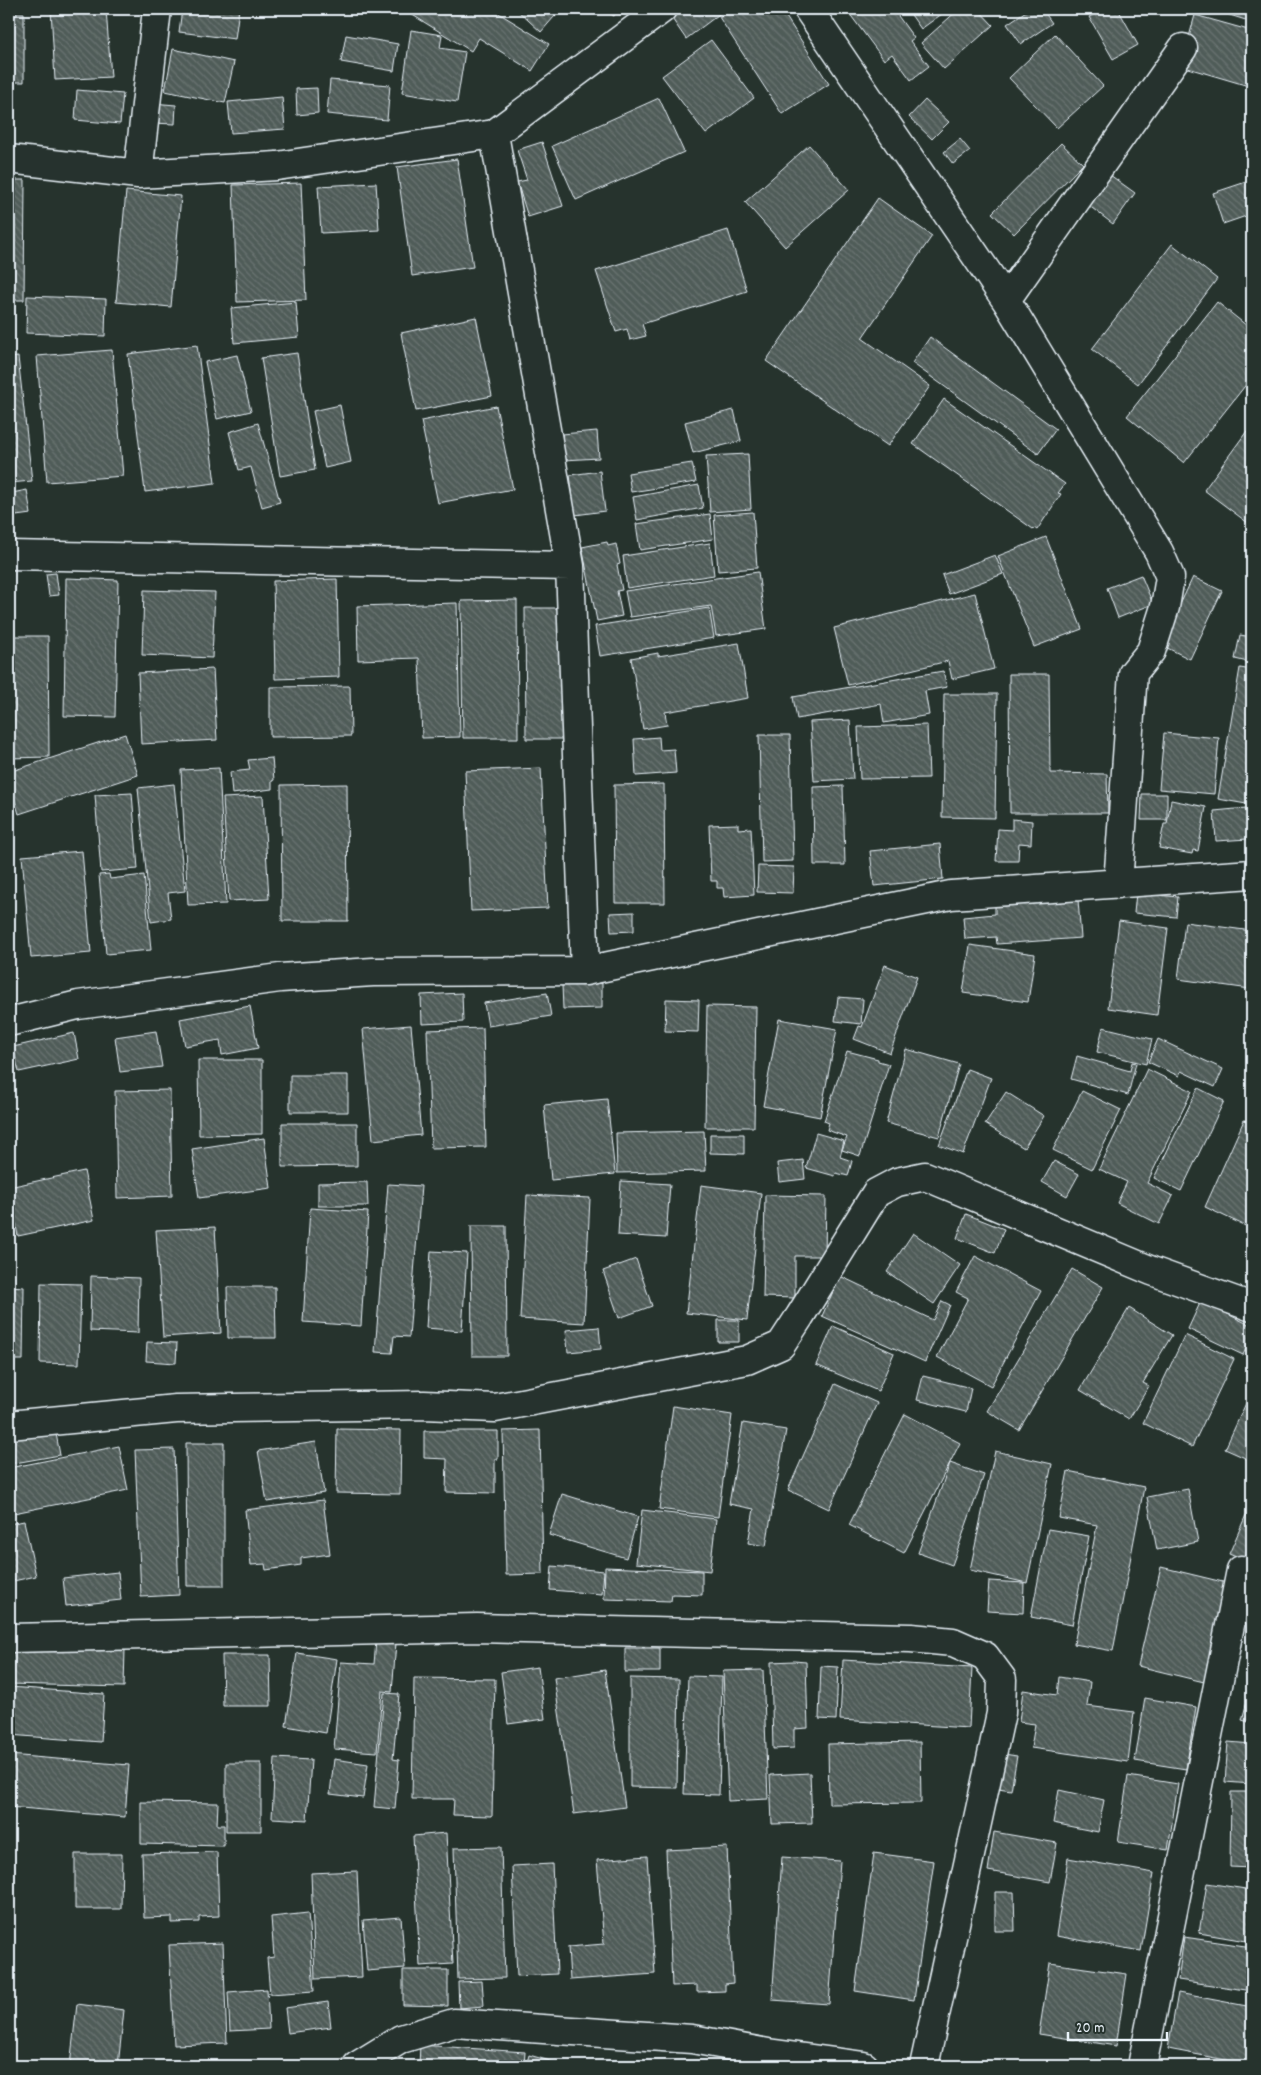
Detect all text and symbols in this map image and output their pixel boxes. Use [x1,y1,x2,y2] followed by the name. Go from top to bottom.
[1068,2010,1167,2042] scale bar
[1076,2018,1104,2040] text: 20 m

